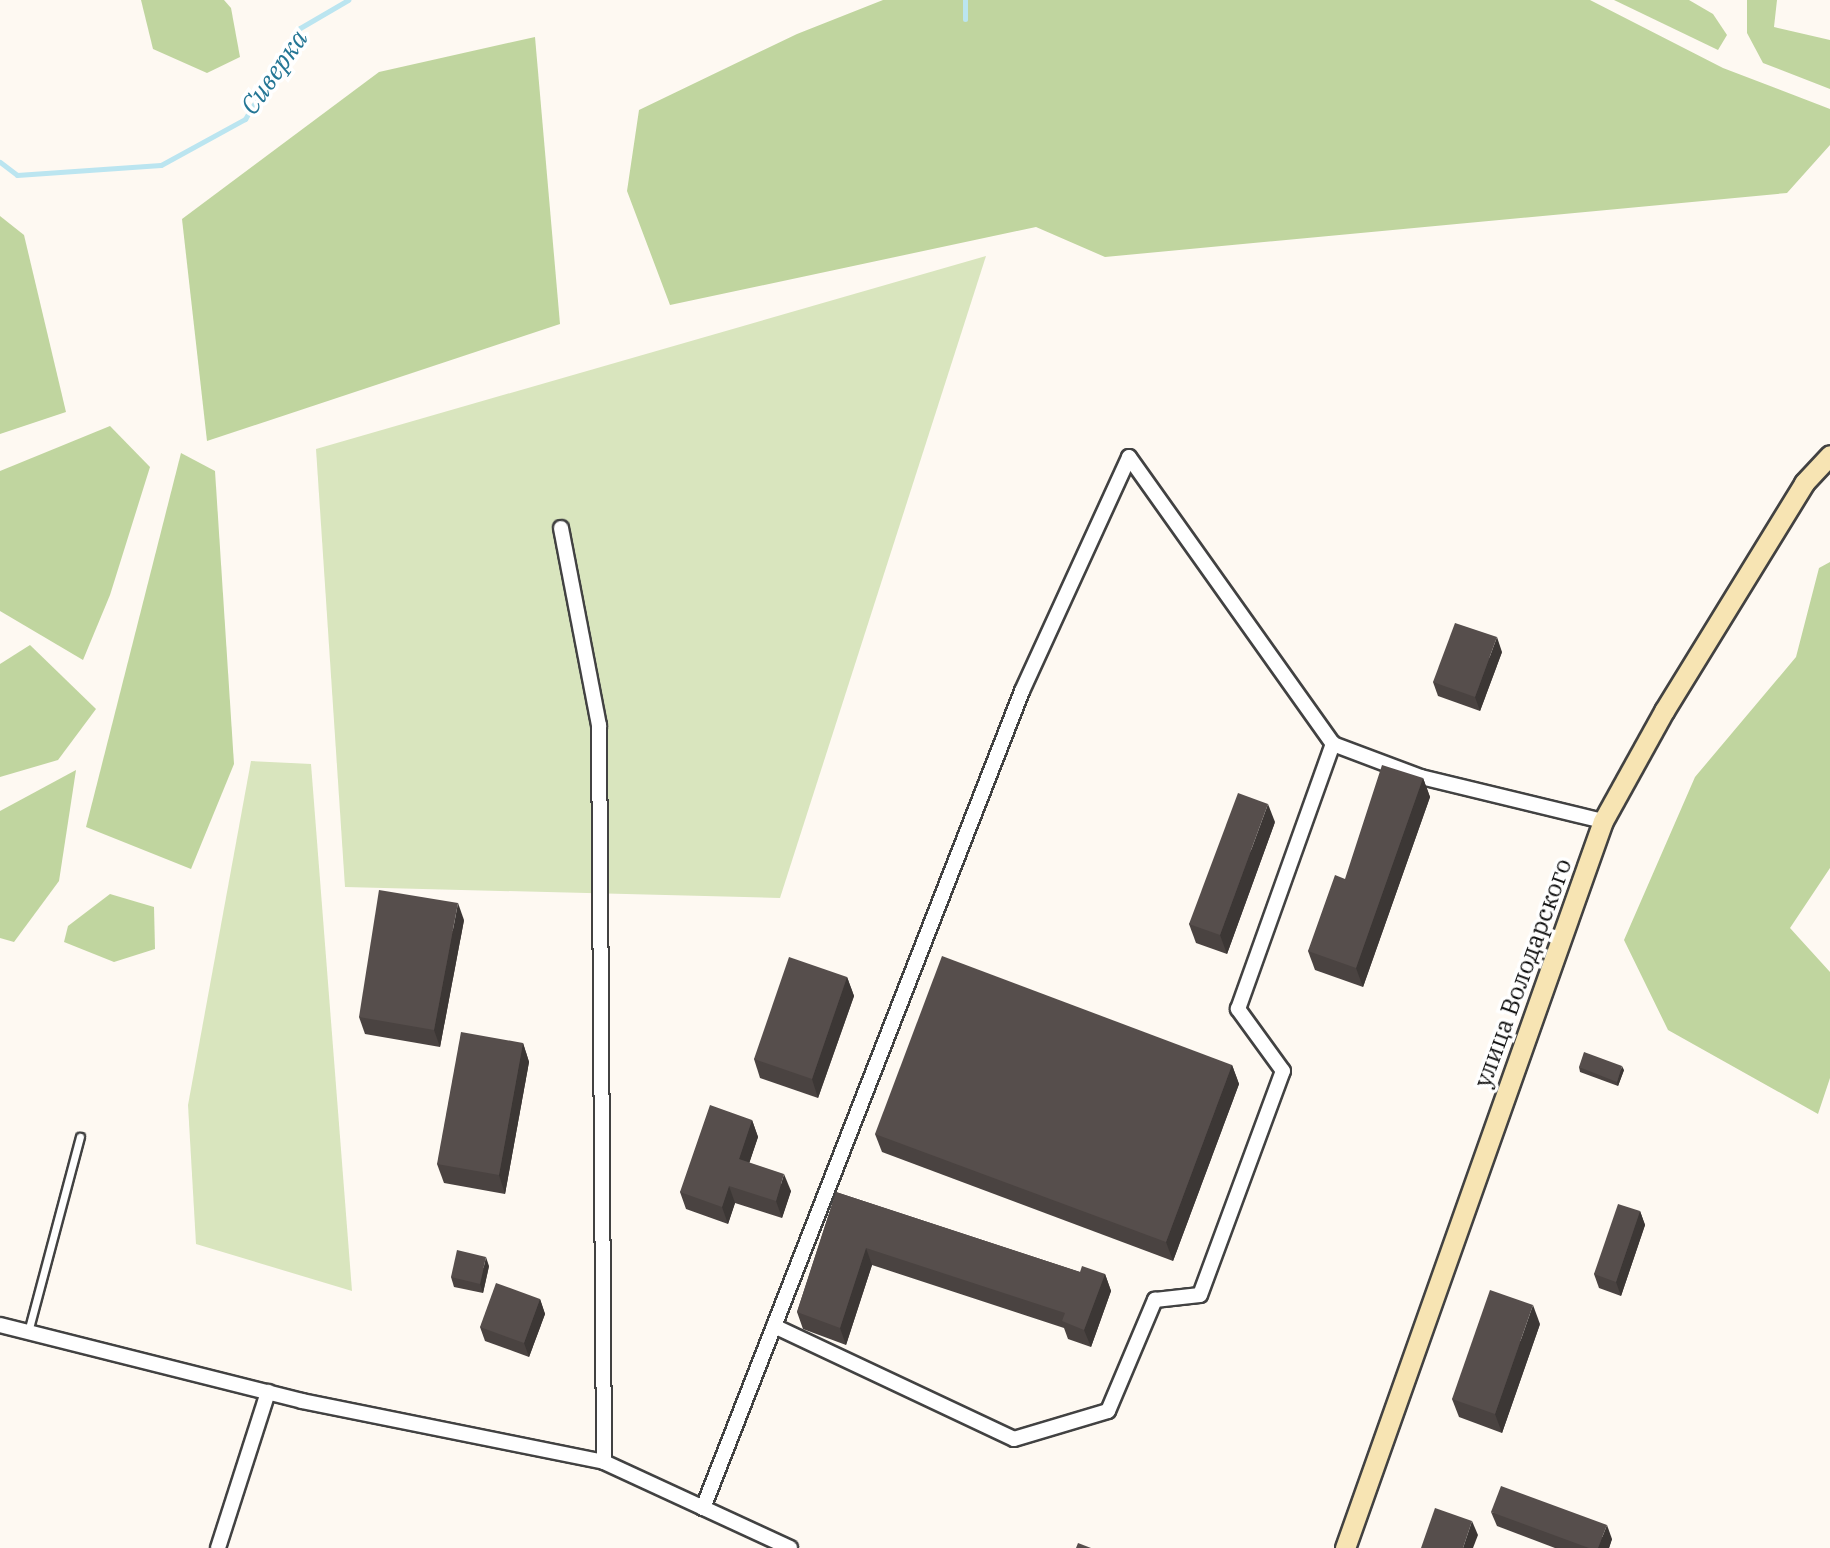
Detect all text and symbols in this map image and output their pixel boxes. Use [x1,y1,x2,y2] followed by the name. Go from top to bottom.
[234,24,314,120] water label: Сиверка
[1468,855,1578,1091] street label: улица Володарского

